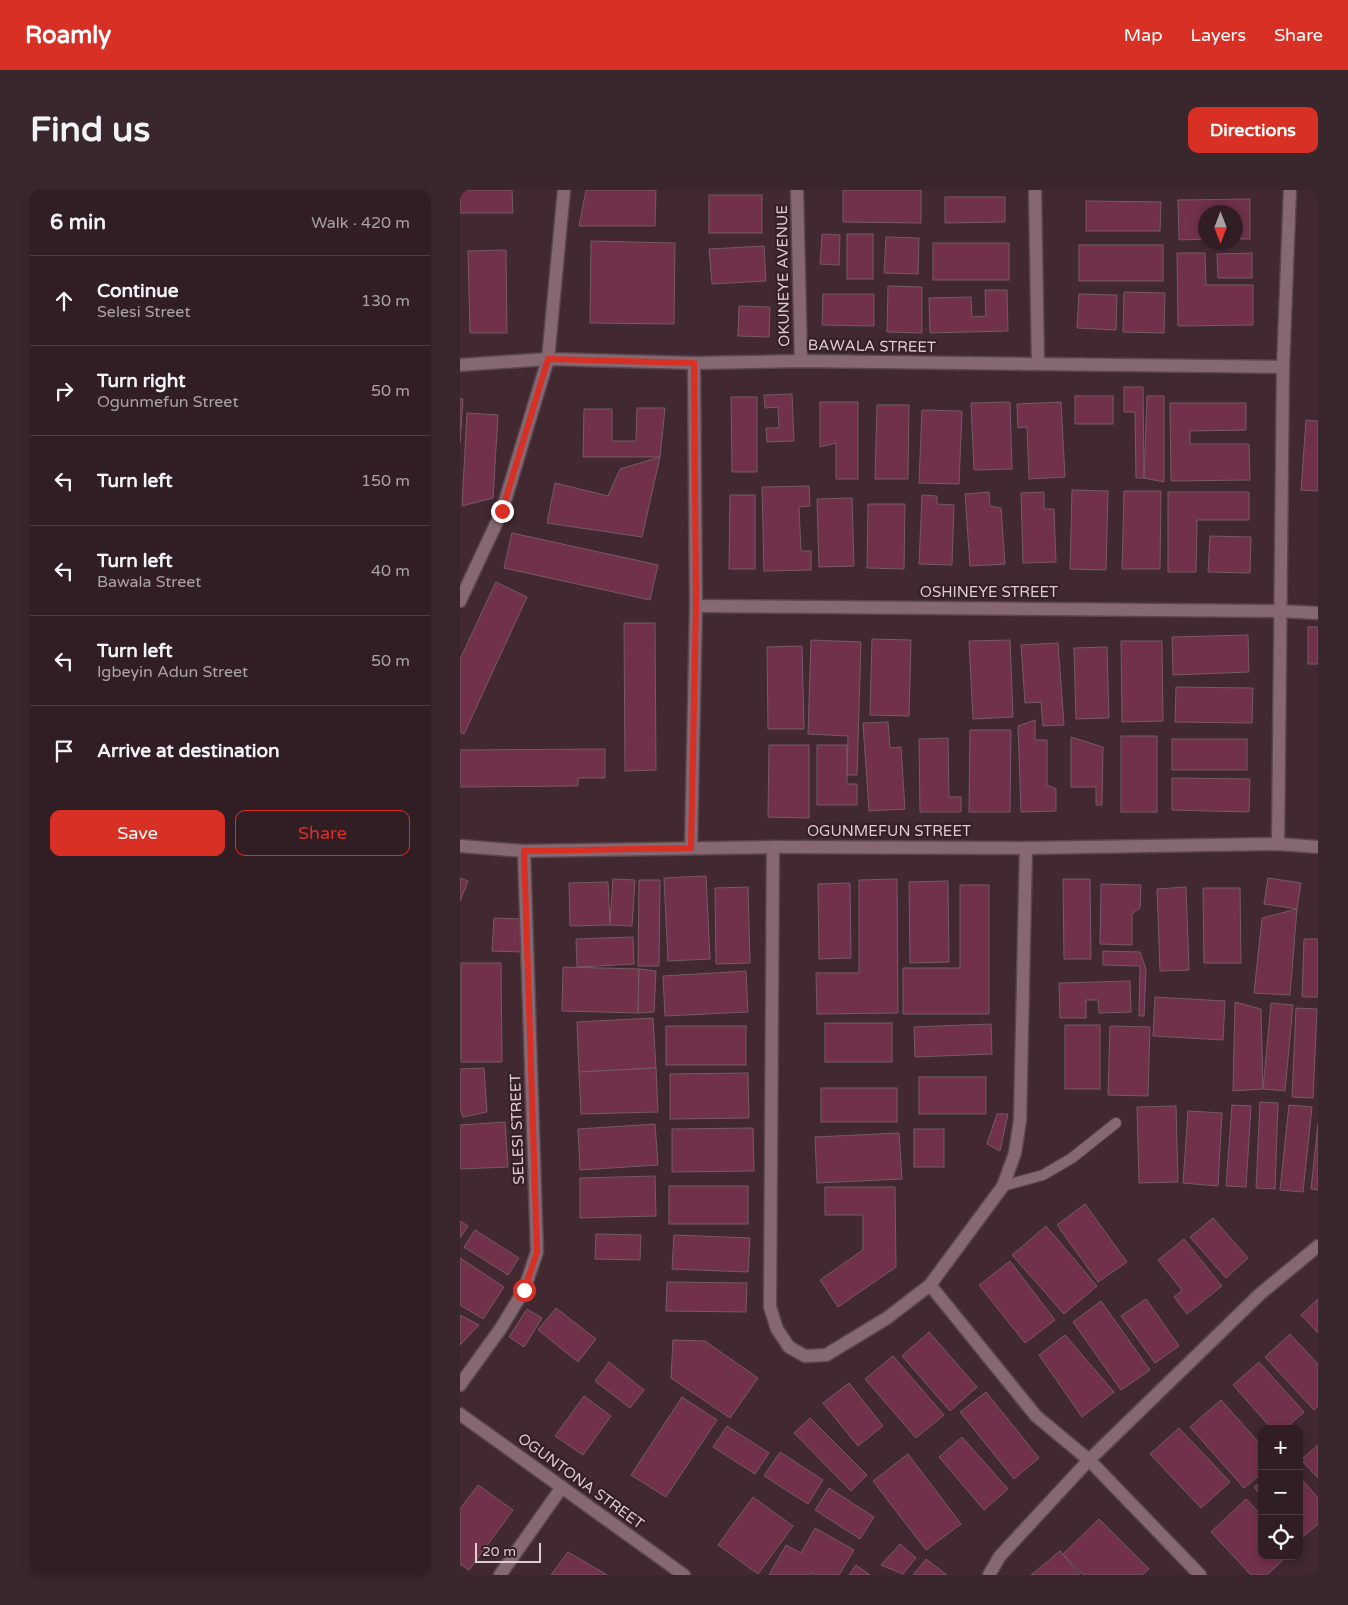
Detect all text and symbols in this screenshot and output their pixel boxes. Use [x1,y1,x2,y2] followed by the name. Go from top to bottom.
[25,21,111,50] text: Roamly
[1124,24,1163,46] text: Map
[1191,24,1246,46] text: Layers
[1274,24,1323,46] text: Share
[1188,107,1318,153] button: Directions
[30,109,150,151] text: Find us
[773,205,793,347] street label: OKUNEYE AVENUE
[1198,205,1243,250] north arrow
[50,210,106,235] text: 6 min
[311,213,410,233] text: Walk · 420 m
[97,280,179,302] text: Continue
[50,287,78,315] icon: ahead
[361,291,410,311] text: 130 m
[97,302,191,322] text: Selesi Street
[808,336,936,356] street label: BAWALA STREET
[97,370,185,392] text: Turn right
[50,377,78,405] icon: right
[371,381,410,401] text: 50 m
[97,392,239,412] text: Ogunmefun Street
[50,467,78,495] icon: left
[97,470,173,492] text: Turn left
[361,471,410,491] text: 150 m
[491,500,514,523] route end
[97,550,173,572] text: Turn left
[50,557,78,585] icon: left
[371,561,410,581] text: 40 m
[97,572,201,592] text: Bawala Street
[920,583,1058,601] street label: OSHINEYE STREET
[97,640,173,662] text: Turn left
[50,647,78,675] icon: left
[371,651,410,671] text: 50 m
[97,662,248,682] text: Igbeyin Adun Street
[50,737,78,765] icon: arrive
[97,740,280,762] text: Arrive at destination
[50,810,225,856] button: Save
[235,810,410,856] button: Share
[807,822,971,840] street label: OGUNMEFUN STREET
[506,1073,528,1185] street label: SELESI STREET
[513,1279,536,1302] route start
[1258,1425,1303,1560] map controls
[1258,1425,1303,1470] button: +
[514,1429,648,1533] street label: OGUNTONA STREET
[1258,1470,1303,1515] button: −
[1258,1515,1303,1560] button: locate
[475,1540,541,1563] scale bar
[482,1543,516,1560] text: 20 m

